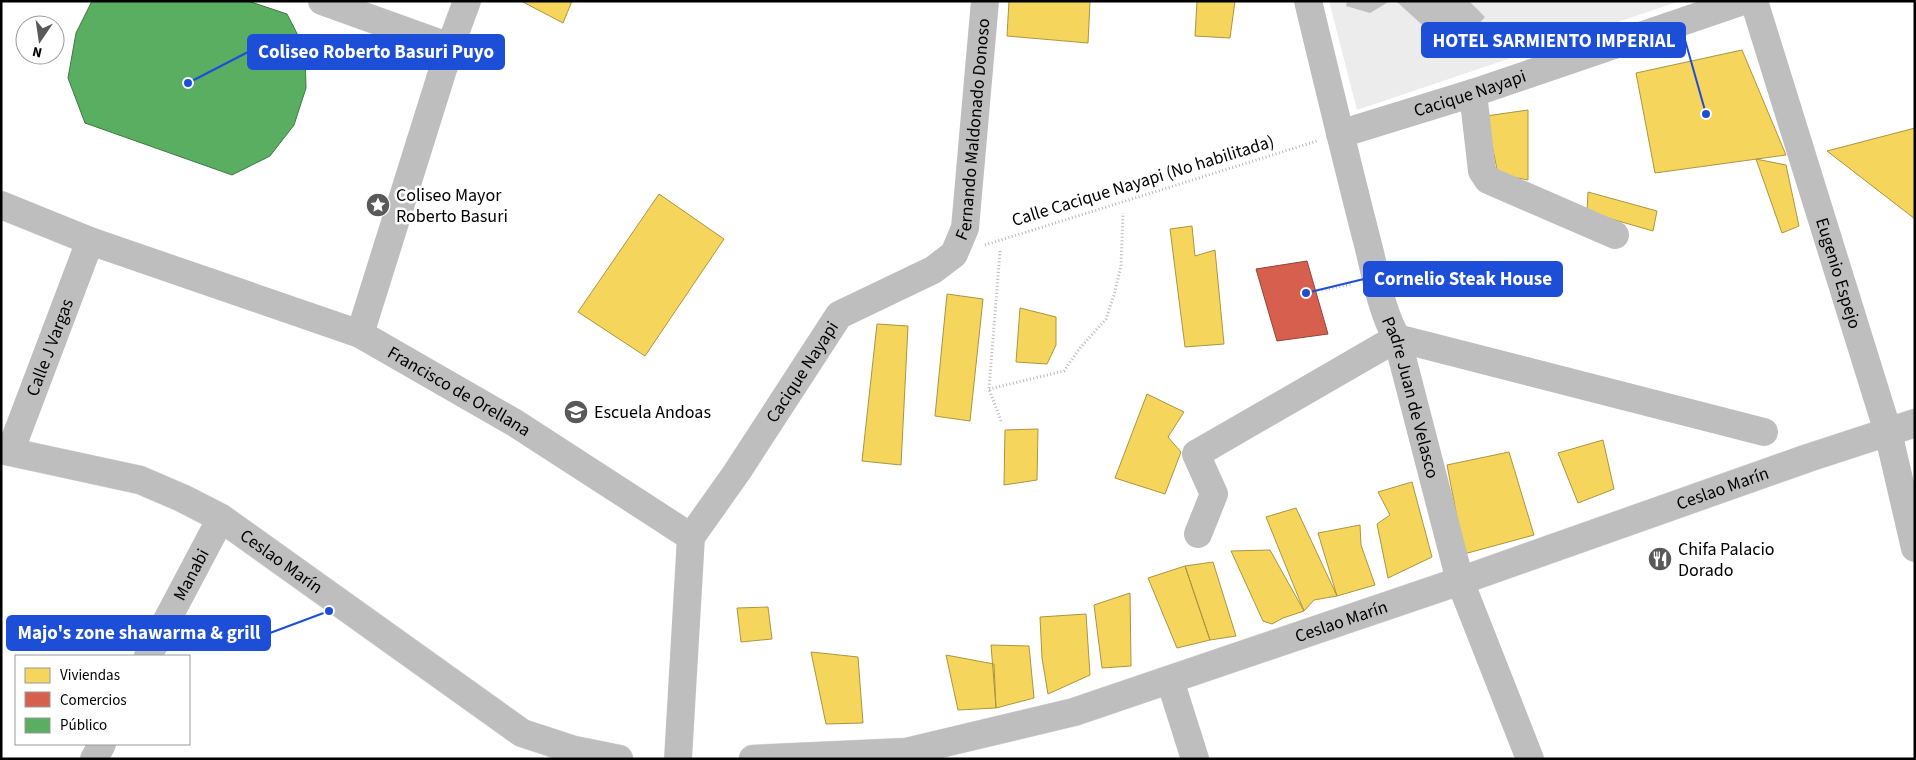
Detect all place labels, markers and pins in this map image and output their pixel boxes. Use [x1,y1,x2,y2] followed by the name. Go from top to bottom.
[1422,23,1685,57] callout: HOTEL SARMIENTO IMPERIAL
[248,35,504,69] callout: Coliseo Roberto Basuri Puyo
[396,183,508,229] place label: Coliseo Mayor Roberto Basuri
[365,192,391,218] place icon: Coliseo Mayor Roberto Basuri
[1364,262,1562,296] callout: Cornelio Steak House
[563,399,589,425] school or university icon: Escuela Andoas
[594,400,711,425] place label: Escuela Andoas
[1678,537,1775,583] place label: Chifa Palacio Dorado
[1647,546,1673,572] restaurant icon: Chifa Palacio Dorado
[7,616,270,650] callout: Majo's zone shawarma & grill

